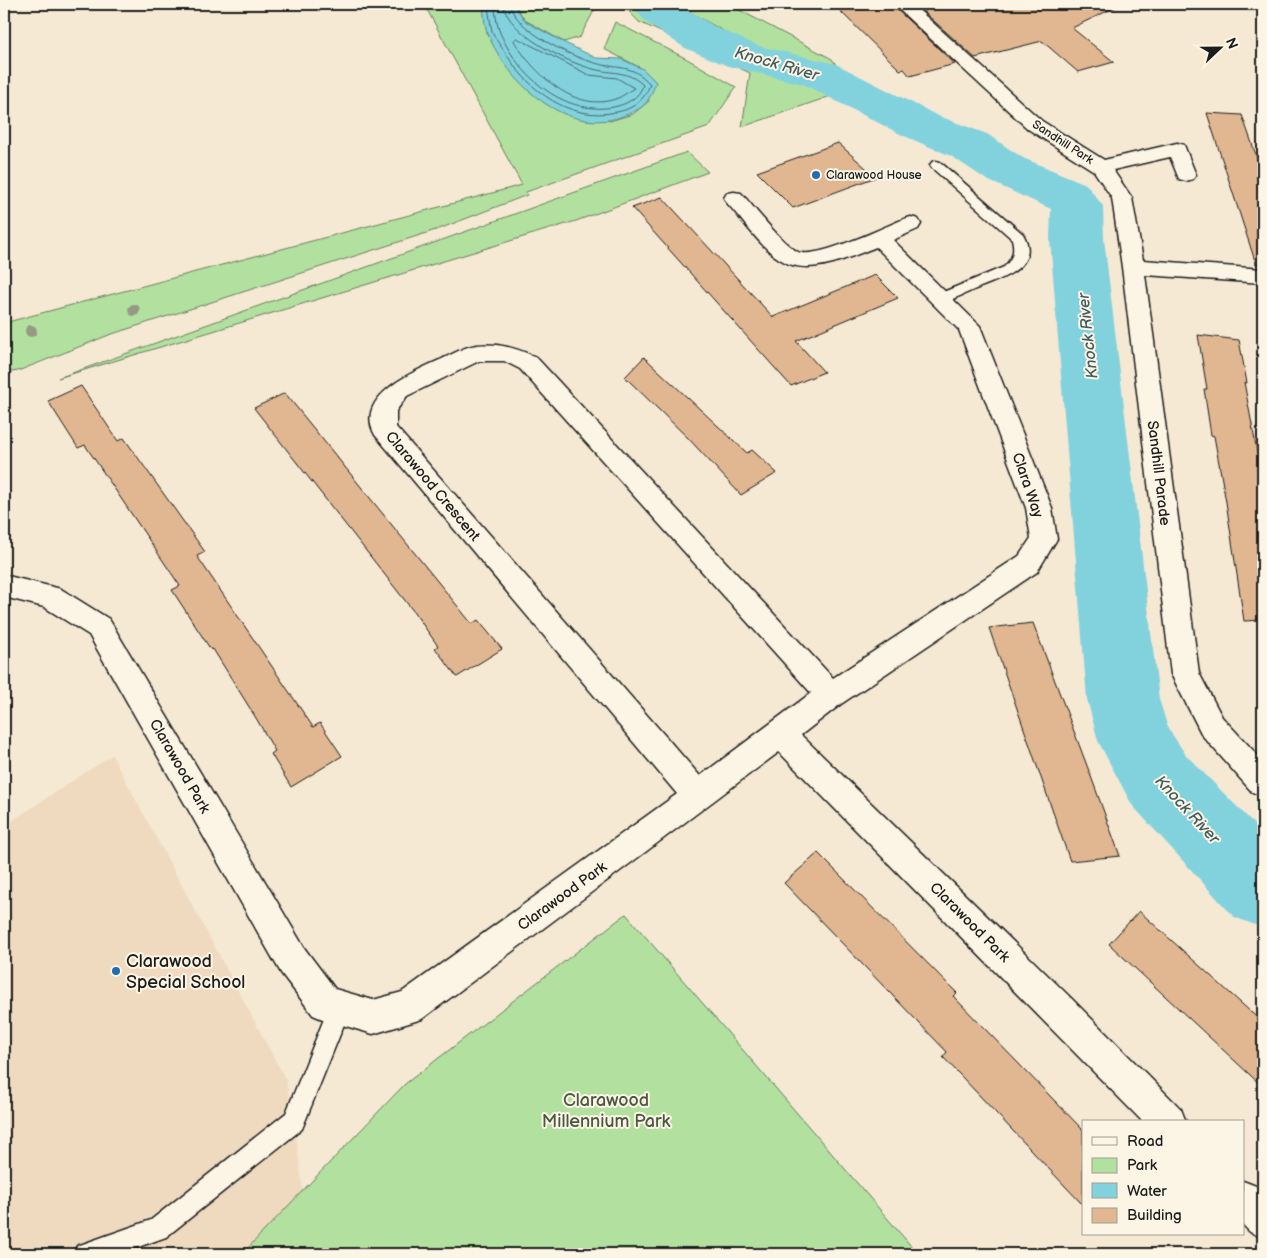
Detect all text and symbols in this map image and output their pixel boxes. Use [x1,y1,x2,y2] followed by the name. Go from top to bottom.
[1194,22,1244,72] north arrow
[1222,35,1241,51] text: N
[732,43,822,86] water label: Knock River
[1029,117,1096,168] street label: Sandhill Park
[826,168,922,183] place label: Clarawood House
[810,169,822,181] marker: Clarawood House
[1074,291,1102,380] water label: Knock River
[1143,419,1174,527] street label: Sandhill Parade
[381,427,484,545] street label: Clarawood Crescent
[1008,450,1048,520] street label: Clara Way
[145,716,215,817] street label: Clarawood Park
[1151,772,1224,849] water label: Knock River
[514,857,611,935] street label: Clarawood Park
[926,878,1014,967] street label: Clarawood Park
[126,951,245,993] place label: Clarawood Special School
[110,965,122,977] marker: Clarawood Special School
[542,1090,671,1132] park label: Clarawood Millennium Park
[1082,1120,1244,1236] legend
[1127,1132,1163,1151] text: Road
[1127,1156,1158,1175] text: Park
[1127,1182,1167,1201] text: Water
[1127,1206,1182,1225] text: Building

